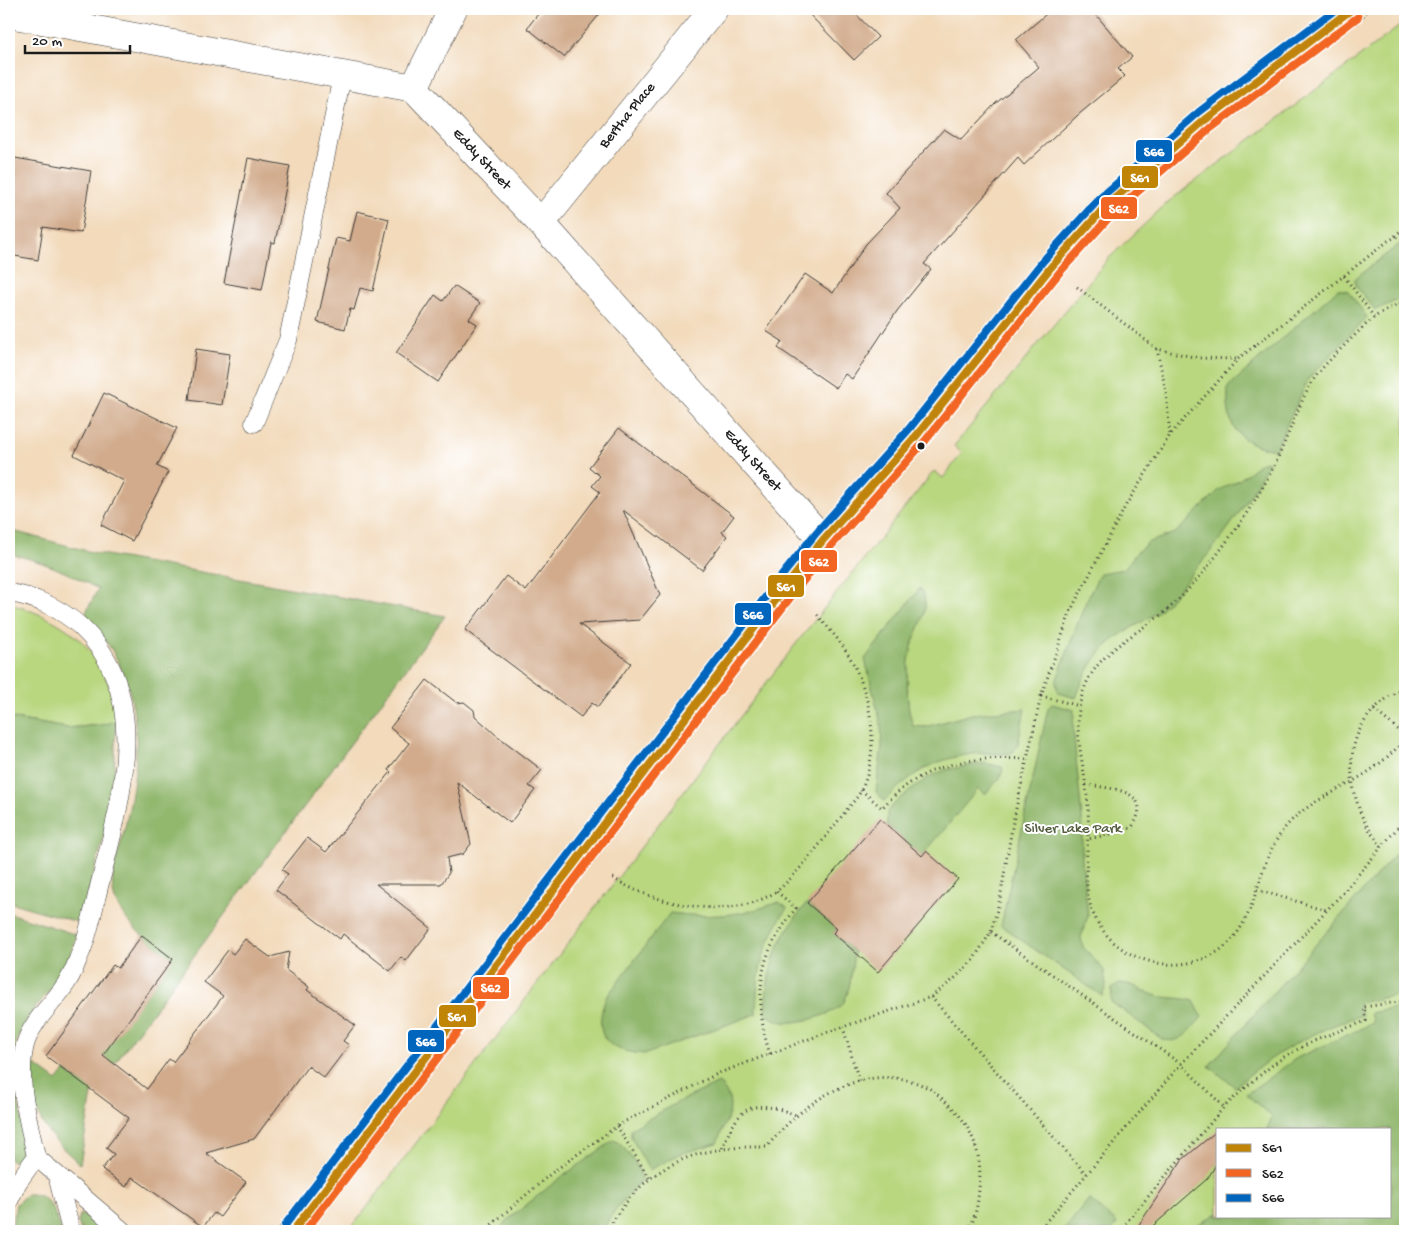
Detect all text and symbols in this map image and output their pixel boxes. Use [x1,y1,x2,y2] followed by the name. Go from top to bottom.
[25,22,130,54] scale bar
[32,33,62,51] text: 20 m
[595,79,660,153] street label: Bertha Place
[448,125,516,196] street label: Eddy Street
[1135,139,1173,163] line badge: S66
[1144,145,1165,162] text: S66
[1121,165,1159,189] line badge: S61
[1130,171,1150,188] text: S61
[1100,196,1138,220] line badge: S62
[1109,202,1129,219] text: S62
[720,425,786,497] street label: Eddy Street
[916,441,926,451] unlabelled marker
[800,549,838,573] line badge: S62
[809,555,829,572] text: S62
[767,574,805,598] line badge: S61
[776,580,796,597] text: S61
[734,602,772,626] line badge: S66
[743,608,764,625] text: S66
[1024,820,1123,838] park label: Silver Lake Park
[472,976,510,1000] line badge: S62
[481,981,501,998] text: S62
[438,1004,477,1028] line badge: S61
[447,1010,467,1027] text: S61
[407,1029,445,1053] line badge: S66
[416,1035,437,1052] text: S66
[1216,1128,1392,1218] legend
[1262,1140,1283,1158] text: S61
[1262,1166,1284,1184] text: S62
[1262,1190,1285,1208] text: S66

